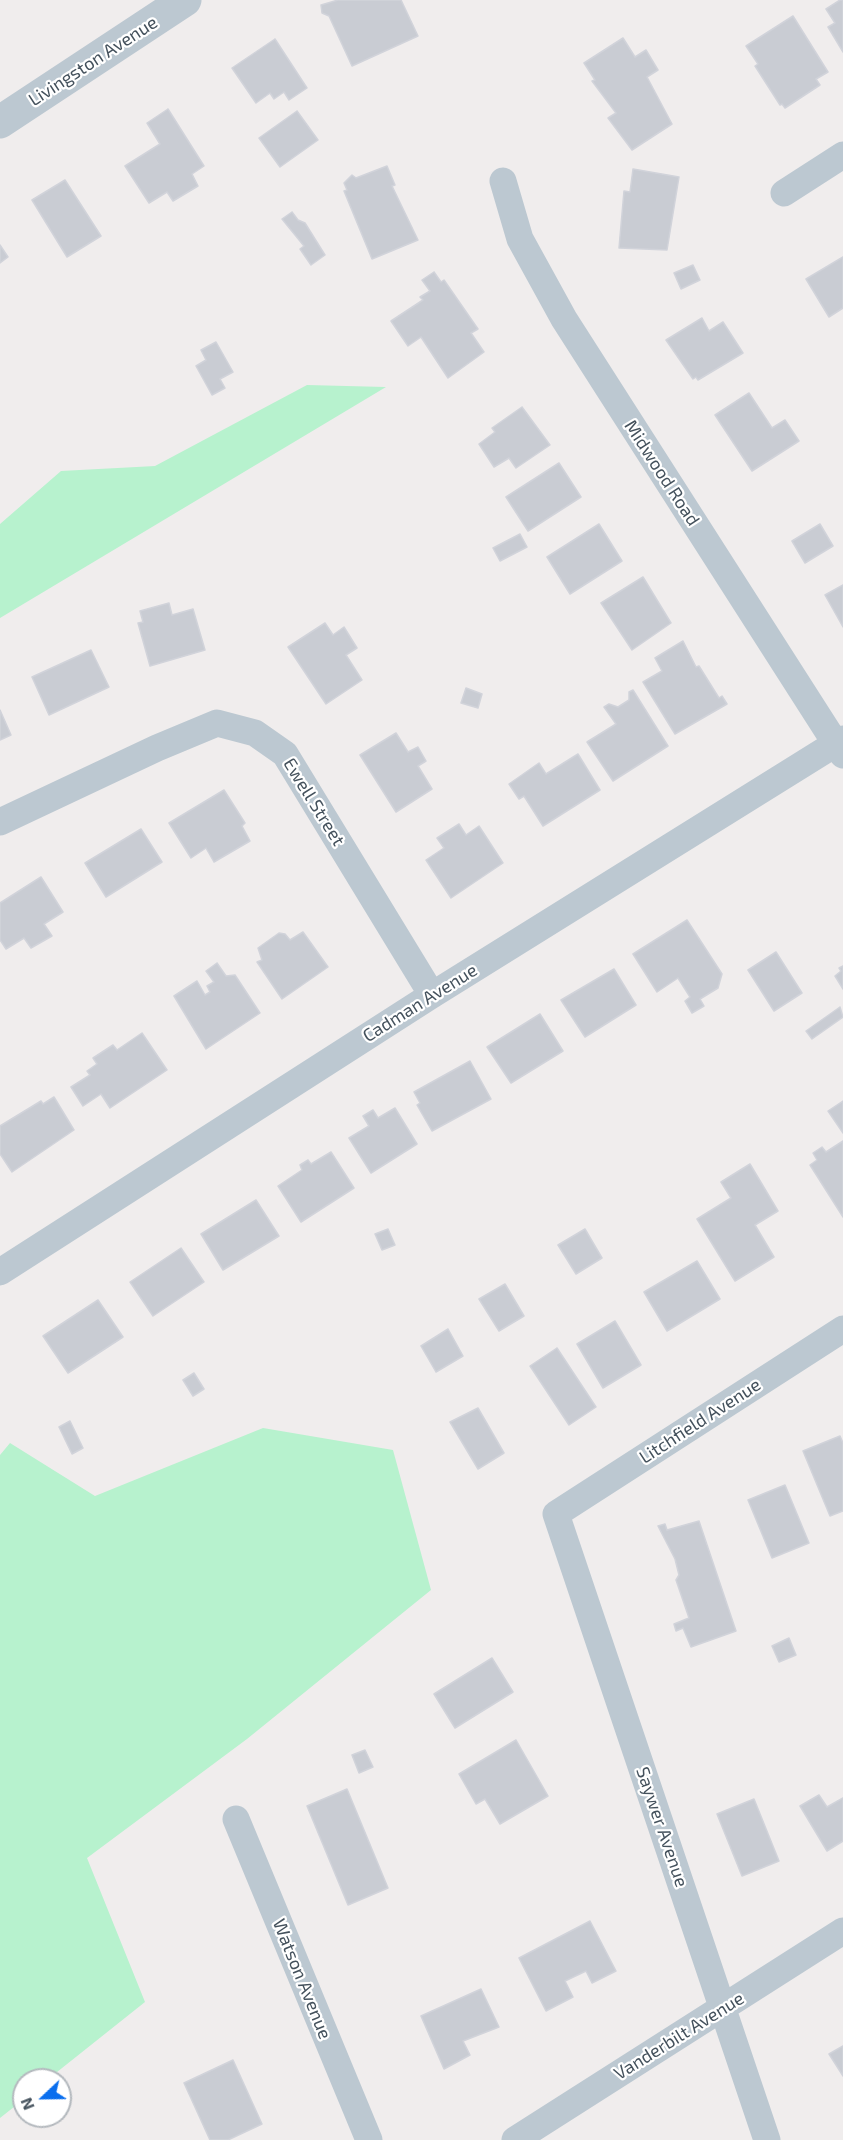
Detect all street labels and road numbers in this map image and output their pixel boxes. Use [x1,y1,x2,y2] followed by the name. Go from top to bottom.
[25,11,161,111] street label: Livingston Avenue
[620,416,704,530] street label: Midwood Road
[279,754,349,850] street label: Ewell Street
[359,959,481,1047] street label: Cadman Avenue
[635,1374,765,1468] street label: Litchfield Avenue
[631,1764,693,1890] street label: Saywer Avenue
[268,1916,336,2042] street label: Watson Avenue
[610,1987,748,2085] street label: Vanderbilt Avenue

